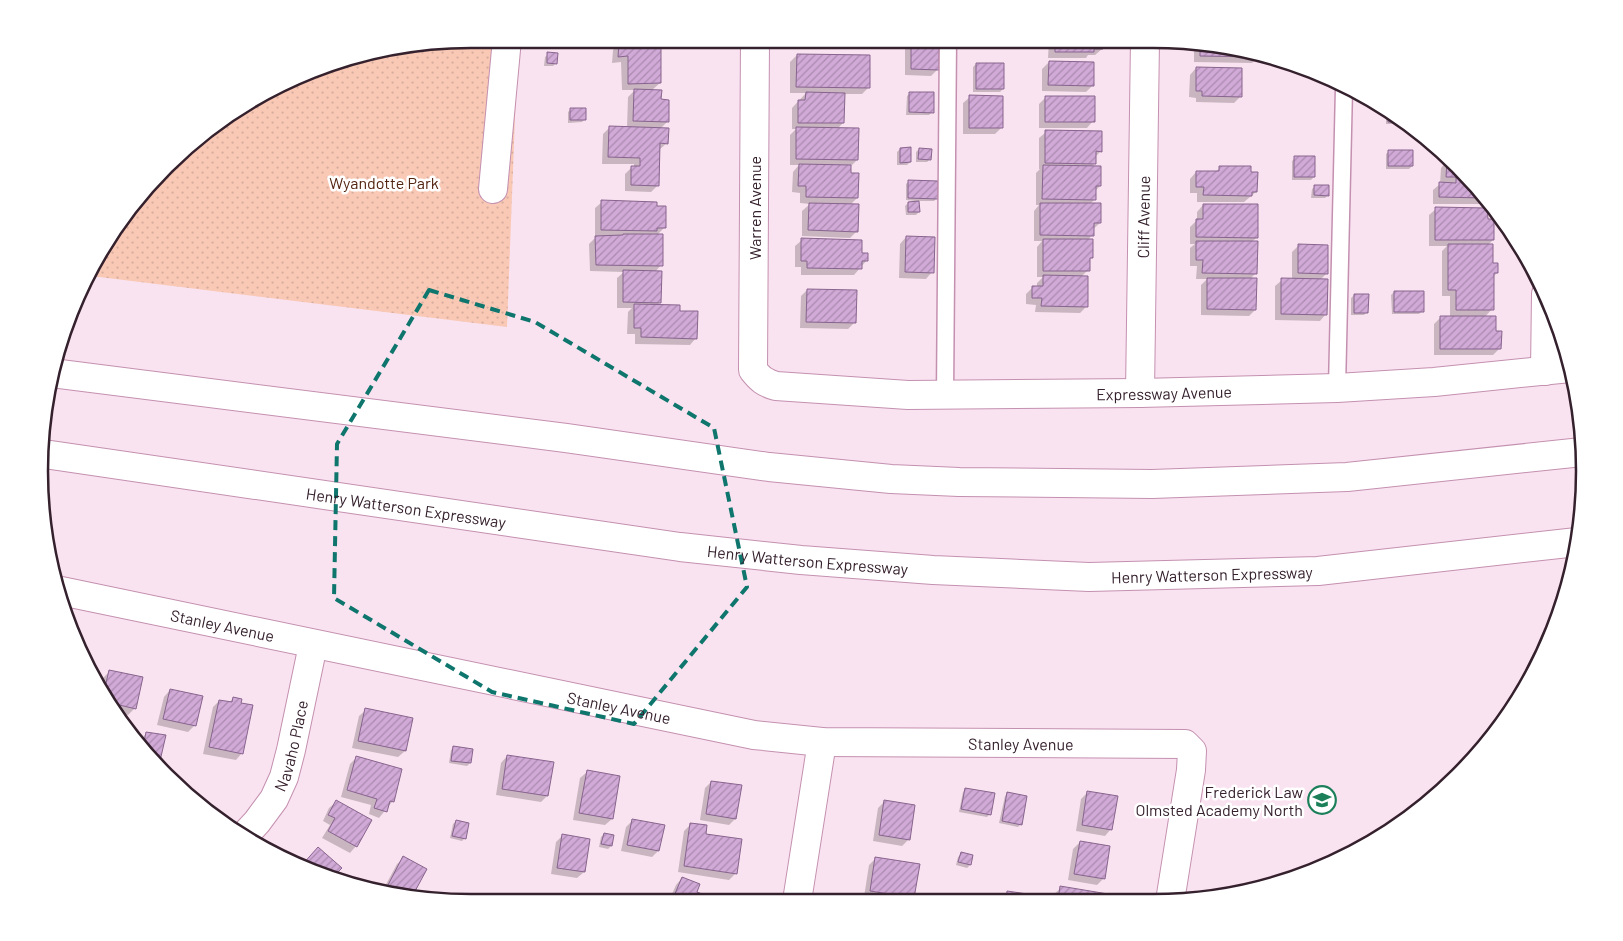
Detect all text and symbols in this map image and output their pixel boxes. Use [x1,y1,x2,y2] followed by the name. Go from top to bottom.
[745,156,764,260] street label: Warren Avenue
[329,173,439,192] park label: Wyandotte Park
[1132,175,1153,259] street label: Cliff Avenue
[1096,381,1232,403] street label: Expressway Avenue
[305,483,508,531] street label: Henry Watterson Expressway
[706,540,909,578] street label: Henry Watterson Expressway
[1111,562,1314,586] street label: Henry Watterson Expressway
[169,605,276,645] street label: Stanley Avenue
[566,687,673,727] street label: Stanley Avenue
[269,698,311,794] street label: Navaho Place
[968,733,1074,753] street label: Stanley Avenue
[1135,782,1303,819] place label: Frederick Law Olmsted Academy North
[1307,785,1337,815] school or university icon: Frederick Law Olmsted Academy North

